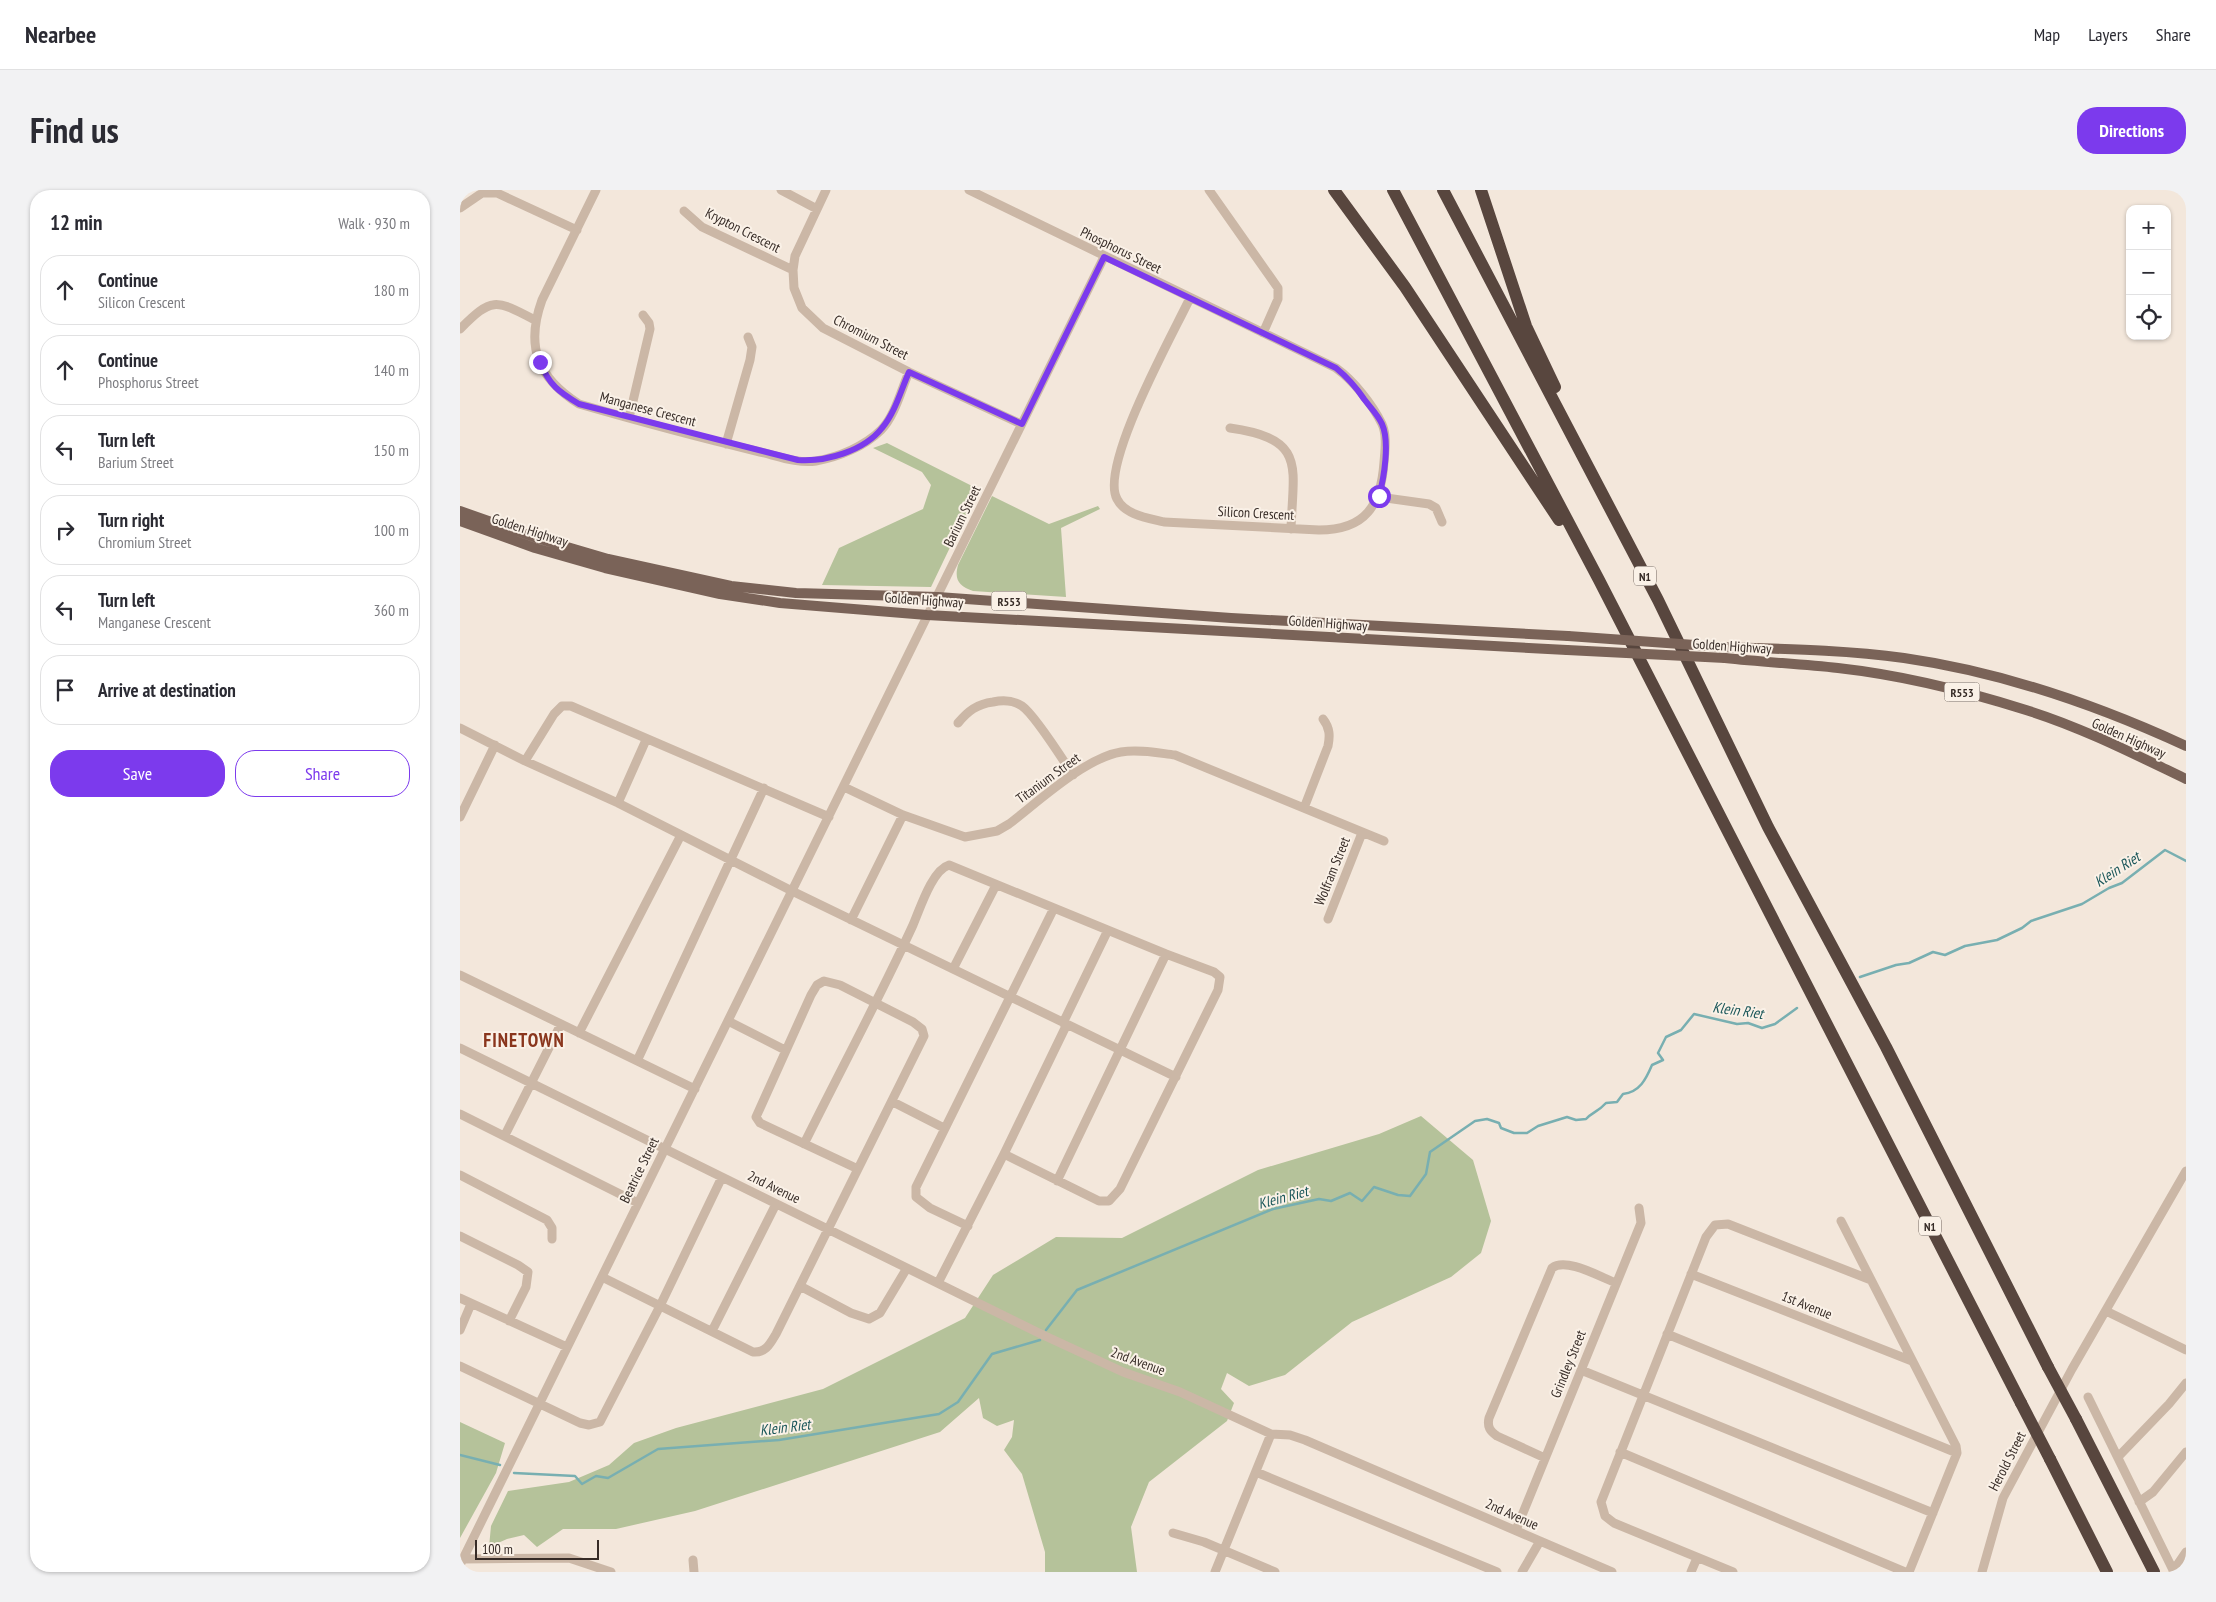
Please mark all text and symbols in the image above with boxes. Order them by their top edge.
text: Nearbee [25,19,96,50]
text: Map [2034,23,2060,46]
text: Layers [2088,23,2128,46]
text: Share [2156,23,2191,46]
text: Find us [30,107,119,153]
button: Directions [2077,107,2186,154]
street label: Krypton Crescent [702,203,784,257]
map controls [2126,205,2171,340]
button: + [2126,205,2171,250]
text: 12 min [50,209,102,236]
text: Walk · 930 m [338,213,410,233]
street label: Phosphorus Street [1077,223,1165,277]
button: − [2126,250,2171,295]
text: Continue [98,268,158,292]
icon: ahead [51,276,79,304]
text: 180 m [374,280,409,300]
text: Silicon Crescent [98,292,185,312]
button: locate [2126,295,2171,340]
street label: Chromium Street [830,310,912,364]
text: Continue [98,348,158,372]
route end [529,351,552,374]
icon: ahead [51,356,79,384]
text: 140 m [374,360,409,380]
text: Phosphorus Street [98,372,199,392]
street label: Manganese Crescent [598,388,698,431]
text: Turn left [98,428,155,452]
icon: left [51,436,79,464]
text: 150 m [374,440,409,460]
text: Barium Street [98,452,174,472]
street label: Barium Street [939,482,985,550]
route start [1368,485,1391,508]
street label: Silicon Crescent [1217,502,1295,524]
text: Turn right [98,508,164,532]
street label: Golden Highway [490,509,571,551]
icon: right [51,516,79,544]
text: 100 m [374,520,409,540]
text: Chromium Street [98,532,191,552]
road number: N1 [1634,566,1656,586]
text: Turn left [98,588,155,612]
street label: Golden Highway [884,588,965,612]
road number: R553 [992,592,1026,611]
icon: left [51,596,79,624]
text: 360 m [374,600,409,620]
street label: Golden Highway [1288,611,1369,635]
text: Manganese Crescent [98,612,211,632]
street label: Golden Highway [1692,634,1773,658]
icon: arrive [51,676,79,704]
text: Arrive at destination [98,678,236,702]
road number: R553 [1944,682,1980,702]
street label: Golden Highway [2089,714,2169,763]
street label: Titanium Street [1012,749,1084,807]
button: Save [50,750,225,797]
button: Share [235,750,410,797]
street label: Wolfram Street [1310,834,1354,908]
water label: Klein Riet [2090,846,2145,891]
water label: Klein Riet [1711,997,1766,1023]
district label: FINETOWN [483,1028,565,1052]
street label: Beatrice Street [615,1134,663,1206]
street label: 2nd Avenue [745,1167,804,1208]
water label: Klein Riet [1256,1181,1312,1213]
road number: N1 [1919,1216,1941,1236]
street label: 1st Avenue [1779,1287,1835,1323]
street label: Grindley Street [1546,1327,1590,1401]
street label: 2nd Avenue [1108,1343,1168,1379]
water label: Klein Riet [759,1414,813,1440]
street label: Herold Street [1984,1428,2030,1494]
street label: 2nd Avenue [1483,1494,1542,1534]
scale bar [475,1537,599,1560]
text: 100 m [482,1540,513,1558]

